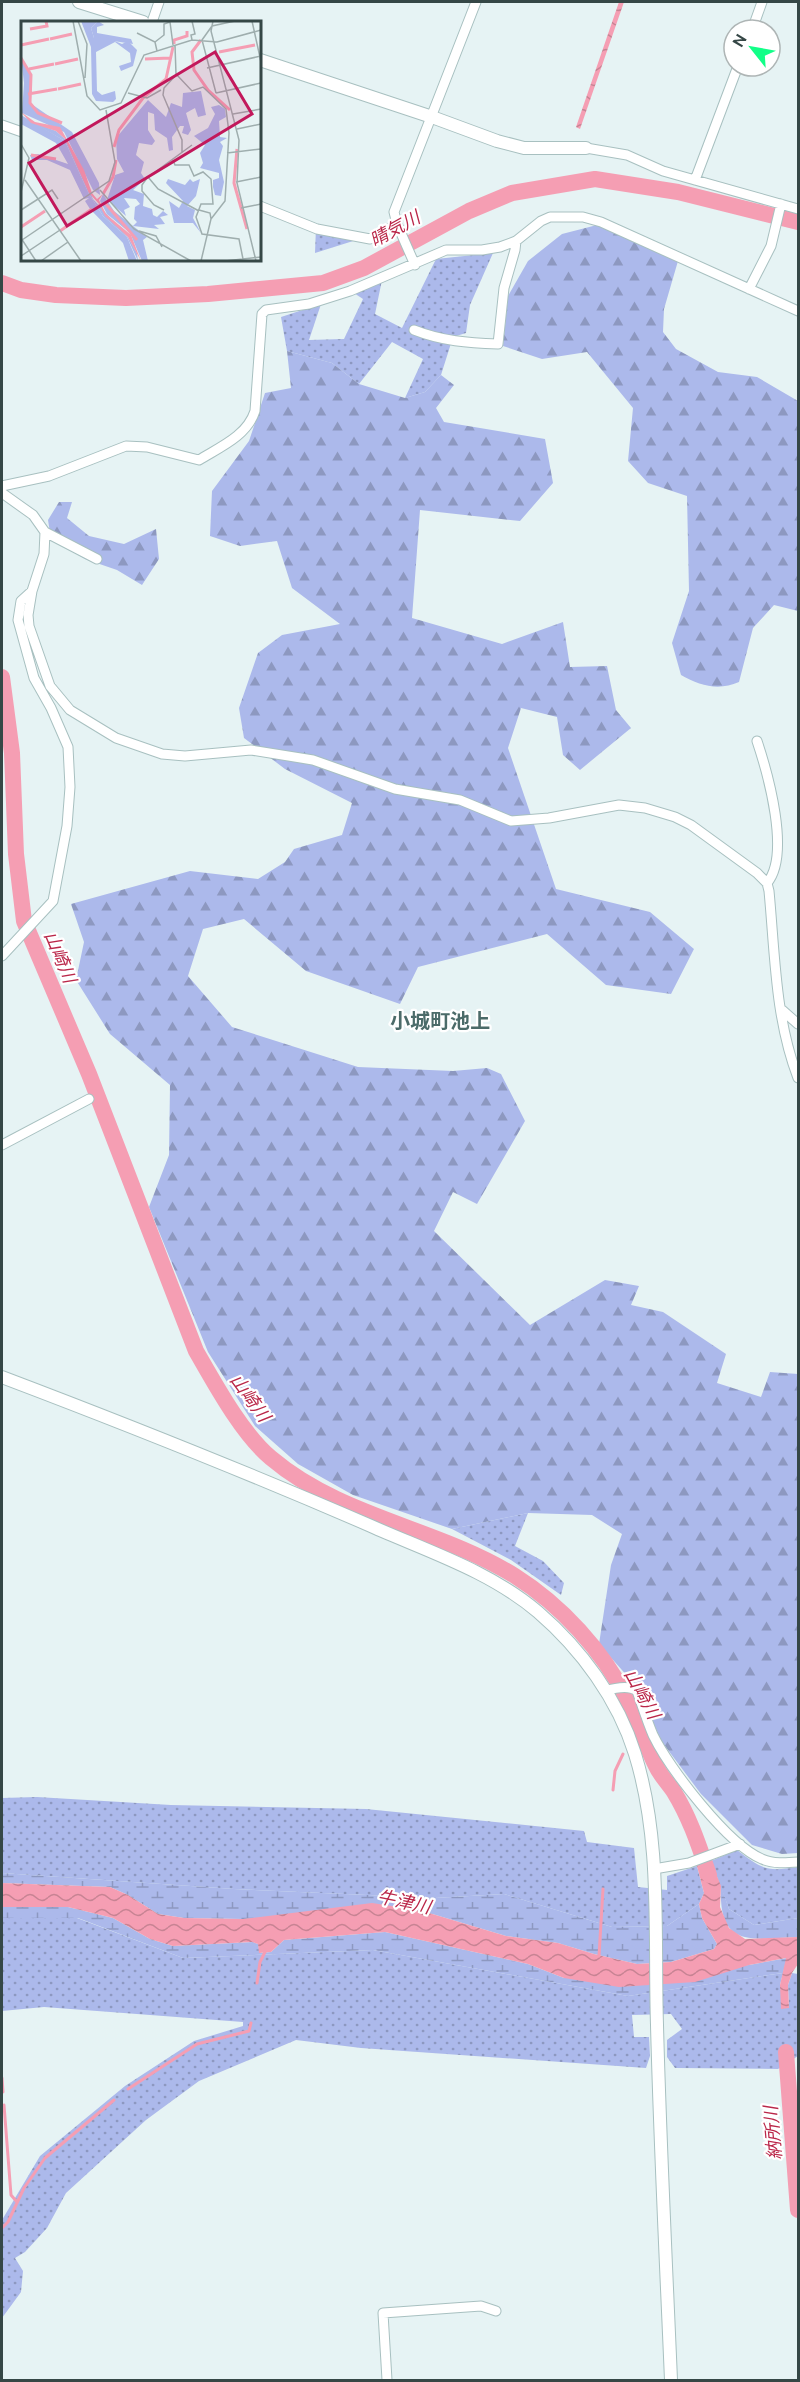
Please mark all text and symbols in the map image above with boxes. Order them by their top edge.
north arrow [722,18,782,78]
inset map [21,21,261,261]
text: N [728,31,750,50]
water label: 晴気川 [366,205,425,250]
water label: 山崎川 [41,928,81,987]
district label: 小城町池上 [390,1009,490,1032]
water label: 山崎川 [227,1370,276,1427]
water label: 山崎川 [621,1665,666,1724]
water label: 牛津川 [376,1886,435,1917]
water label: 納所川 [760,2103,784,2161]

